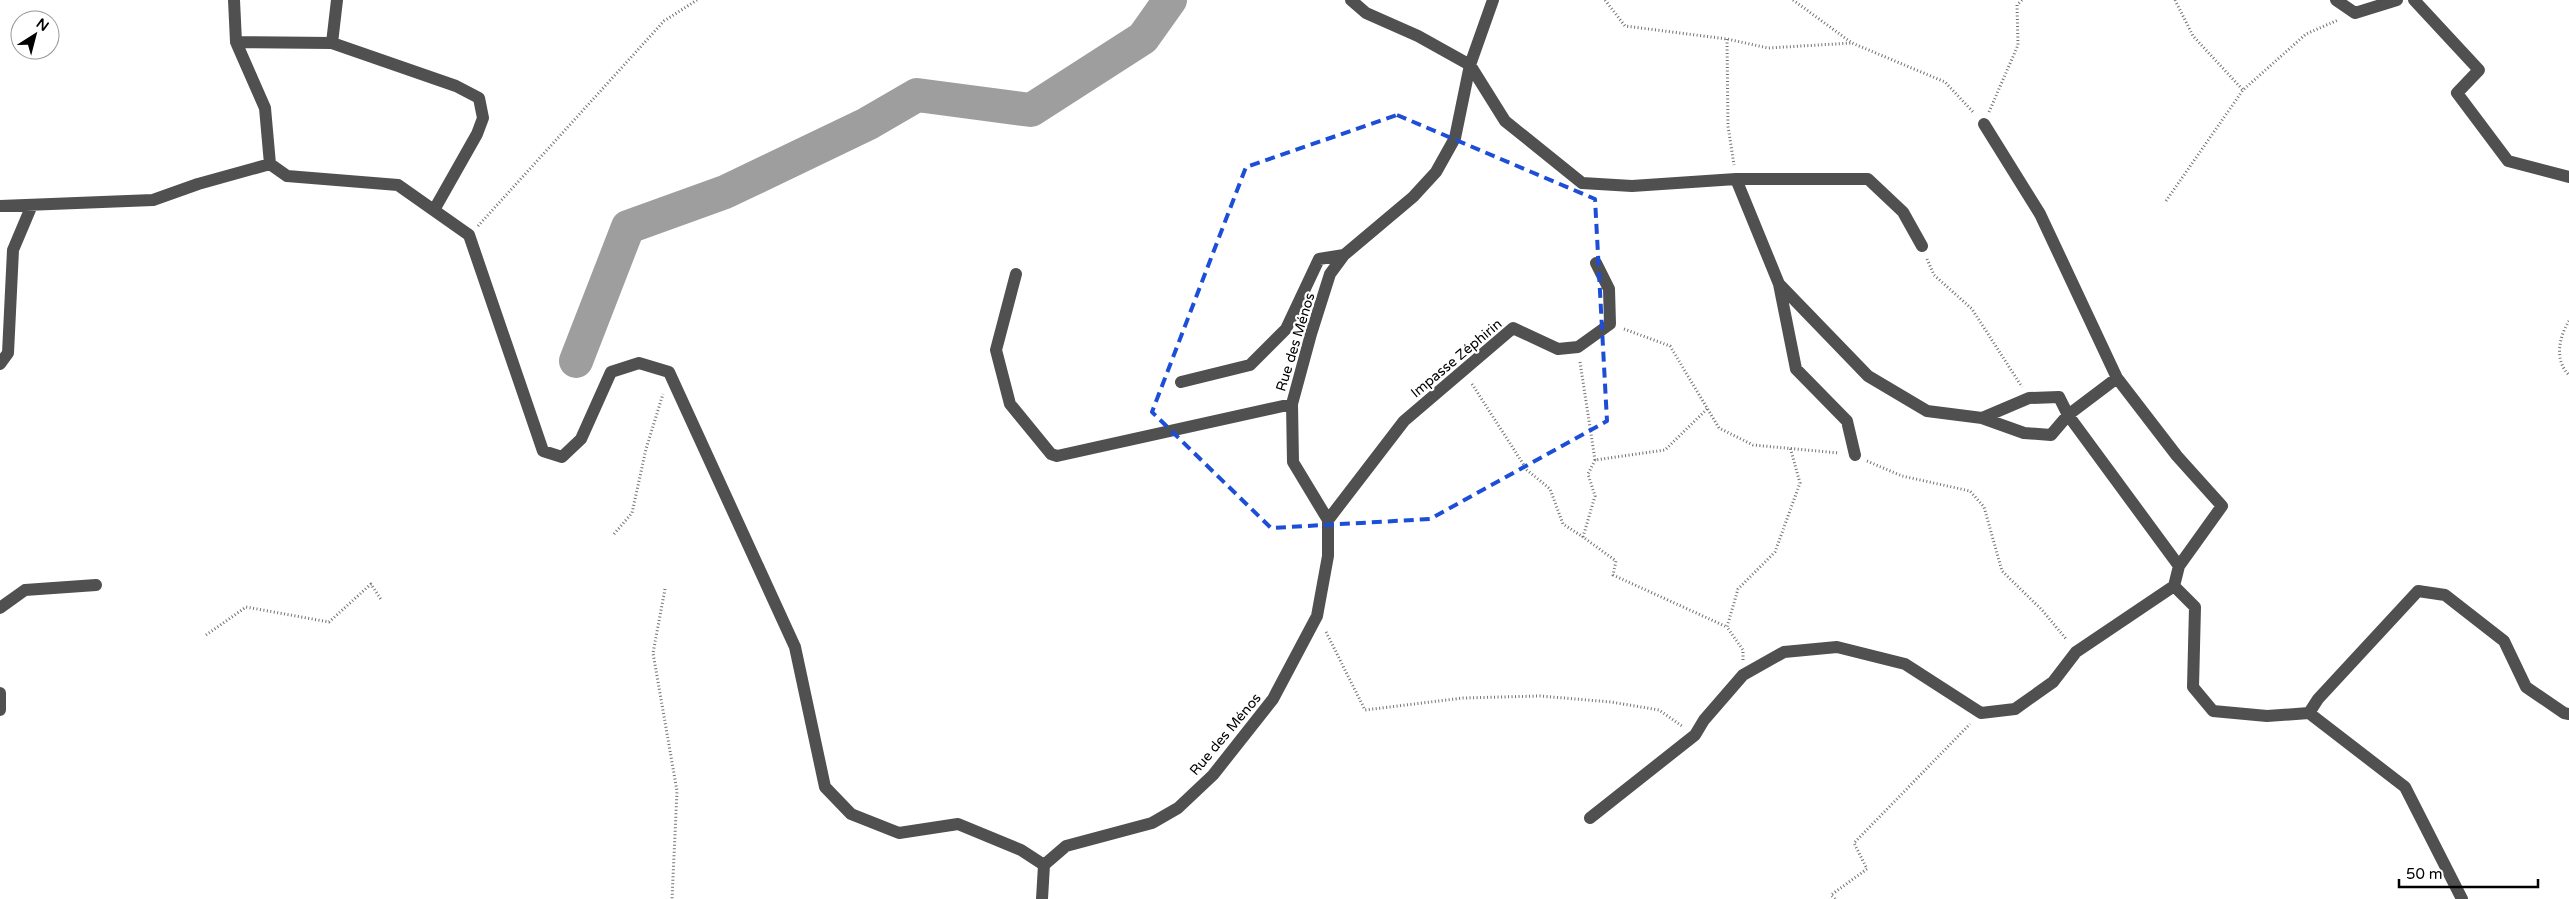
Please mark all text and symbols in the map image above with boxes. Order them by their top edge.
north arrow [10,10,60,60]
text: N [33,15,52,35]
street label: Rue des Ménos [1272,291,1319,393]
street label: Impasse Zéphirin [1407,315,1505,401]
street label: Rue des Ménos [1186,690,1265,779]
scale bar [2399,856,2538,888]
text: 50 m [2406,865,2443,883]

